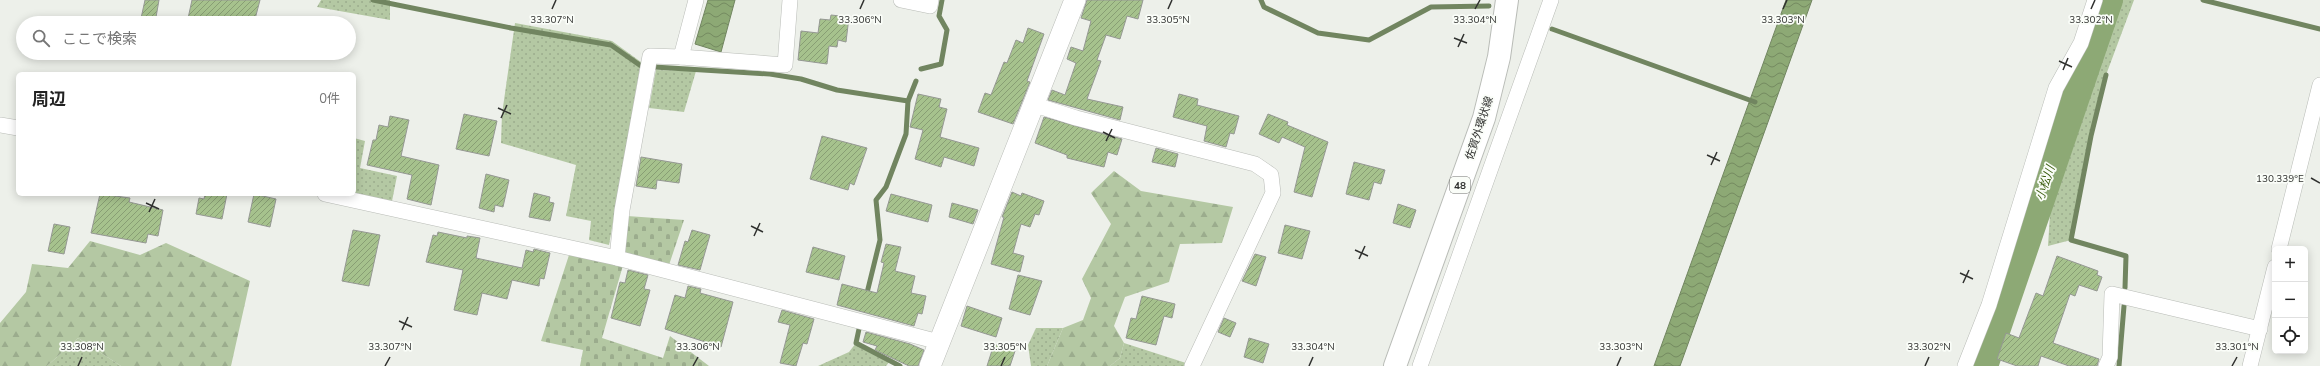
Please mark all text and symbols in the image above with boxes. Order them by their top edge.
text: 33.307°N [530,13,574,27]
text: 33.306°N [838,13,882,27]
text: 33.305°N [1146,13,1190,27]
text: 33.304°N [1453,13,1497,27]
text: 33.303°N [1761,13,1805,27]
text: 33.302°N [2069,13,2113,27]
search box [16,16,356,60]
icon: search [30,27,52,49]
text: ここで検索 [62,29,137,49]
text: 周辺 [32,88,66,111]
text: 0件 [319,90,340,108]
street label: 佐賀外環状線 [1462,94,1497,162]
water label: 小松川 [2032,161,2059,203]
text: 130.339°E [2256,172,2304,186]
road number: 48 [1450,177,1470,193]
map controls [2272,246,2308,354]
button: + [2272,246,2308,282]
button: − [2272,282,2308,318]
button: locate [2272,318,2308,354]
text: 33.308°N [60,340,104,354]
text: 33.307°N [368,340,412,354]
text: 33.306°N [676,340,720,354]
text: 33.305°N [983,340,1027,354]
text: 33.304°N [1291,340,1335,354]
text: 33.303°N [1599,340,1643,354]
text: 33.302°N [1907,340,1951,354]
text: 33.301°N [2215,340,2259,354]

